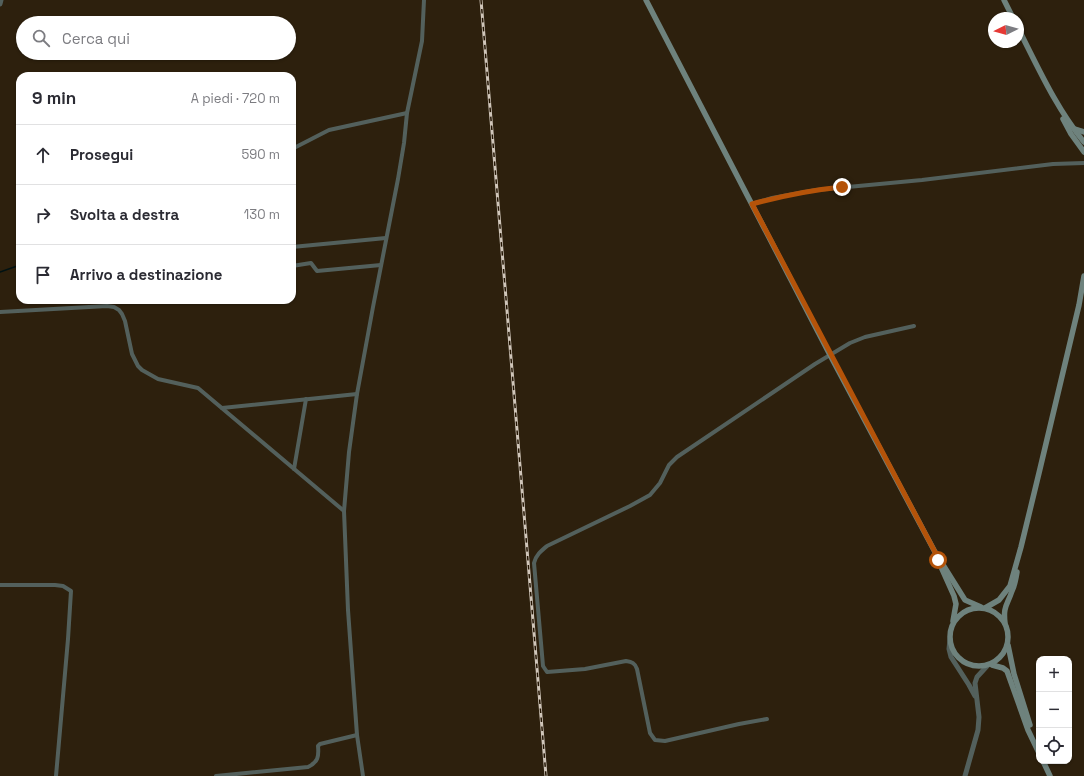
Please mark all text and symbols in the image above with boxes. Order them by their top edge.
north arrow [988,12,1024,48]
search box [16,16,296,60]
icon: search [30,27,52,49]
text: Cerca qui [62,29,130,48]
text: 9 min [32,87,76,109]
text: A piedi · 720 m [191,90,280,107]
icon: ahead [32,144,54,166]
text: Prosegui [70,145,133,164]
text: 590 m [241,146,280,163]
route end [833,178,851,196]
icon: right [32,204,54,226]
text: Svolta a destra [70,205,179,224]
text: 130 m [244,206,280,223]
icon: arrive [32,264,54,286]
text: Arrivo a destinazione [70,265,222,284]
route start [929,551,947,569]
map controls [1036,656,1072,764]
button: + [1036,656,1072,692]
button: − [1036,692,1072,728]
button: locate [1036,728,1072,764]

